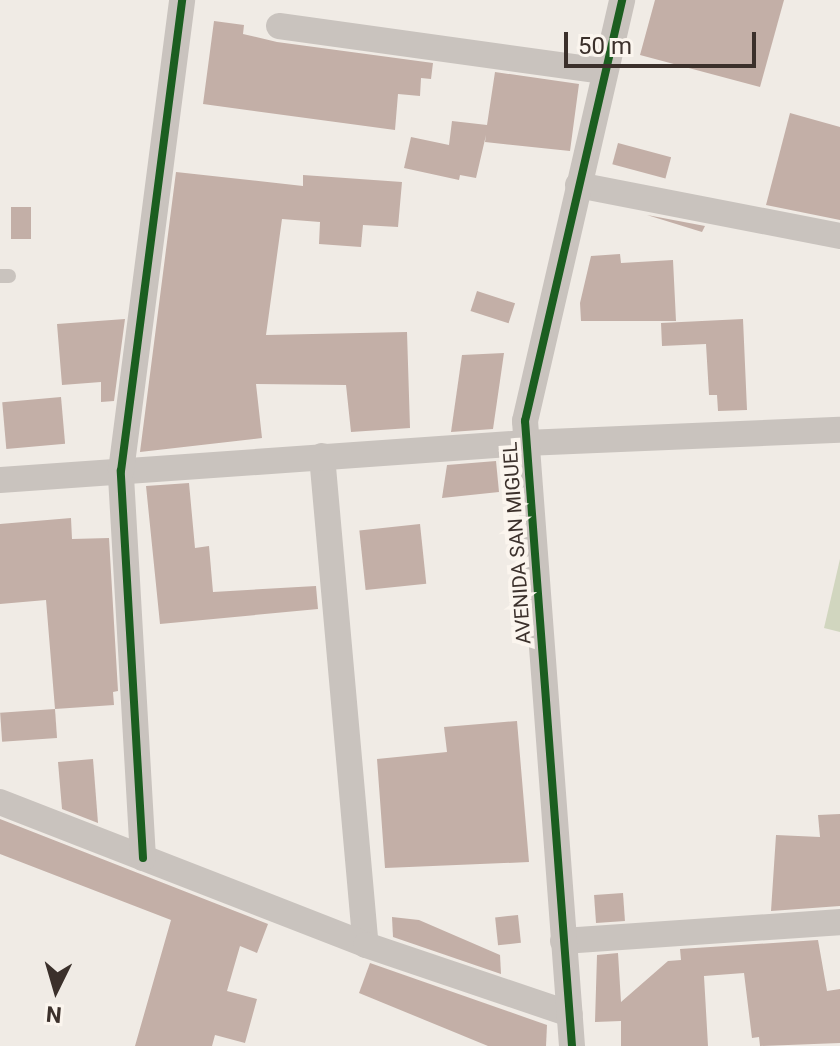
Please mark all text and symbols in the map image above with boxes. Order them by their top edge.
scale bar [568,16,760,66]
text: 50 m [578,32,632,60]
street label: AVENIDA SAN MIGUEL [498,441,536,645]
north arrow [16,950,96,1030]
text: N [45,1001,63,1028]

